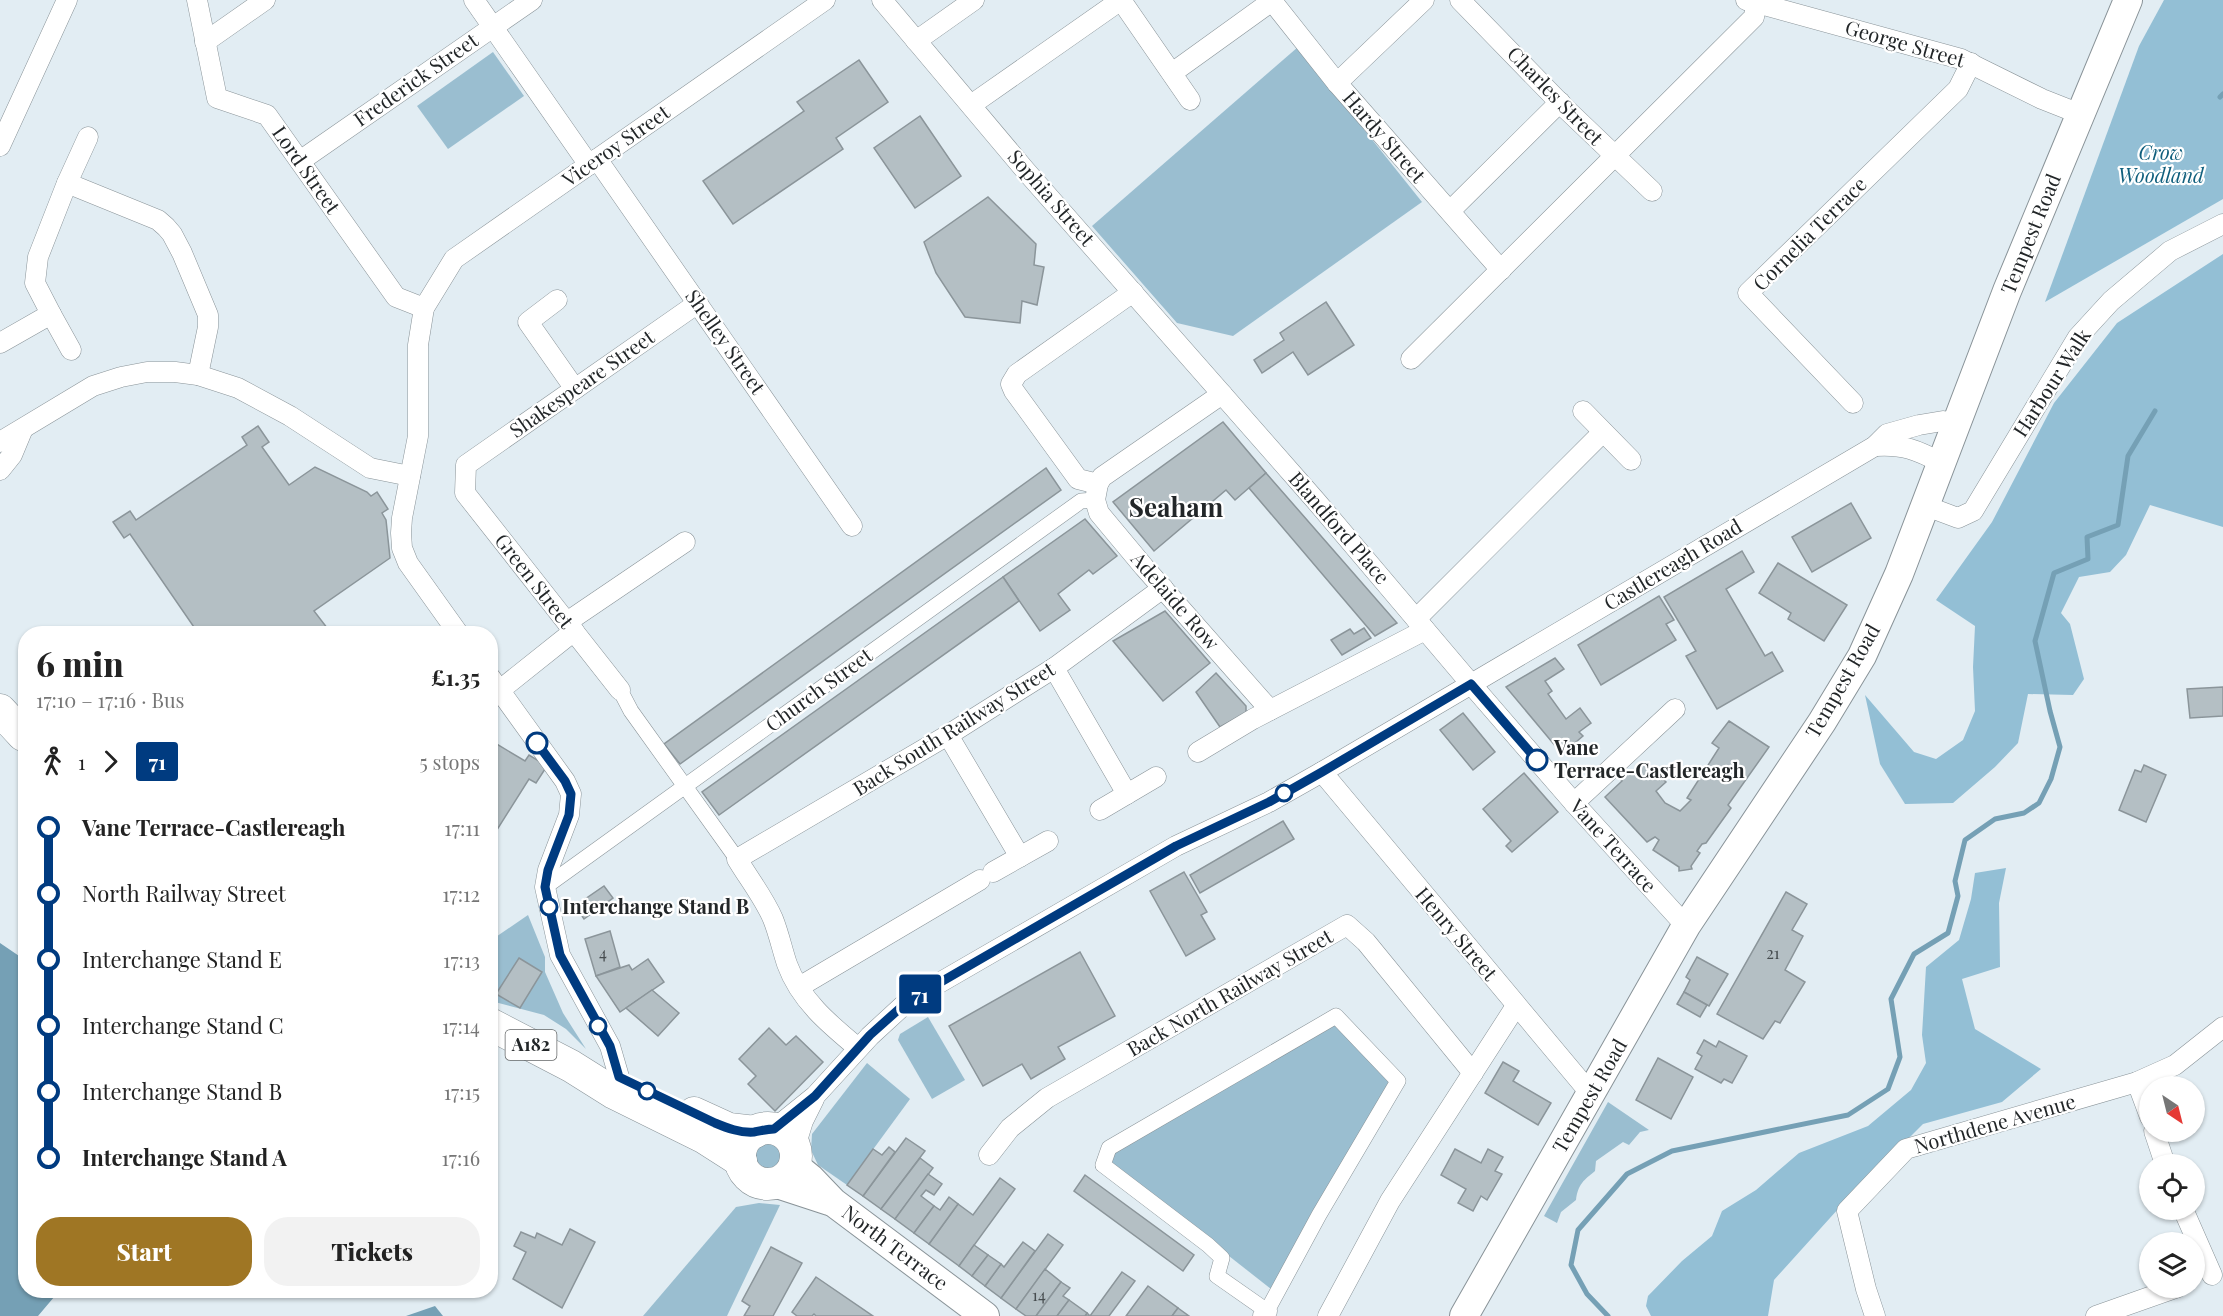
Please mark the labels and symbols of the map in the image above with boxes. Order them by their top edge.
street label: George Street [1842,13,1969,73]
street label: Frederick Street [348,25,483,132]
street label: Charles Street [1502,40,1611,151]
street label: Hardy Street [1338,84,1433,188]
street label: Viceroy Street [555,97,675,192]
street label: Lord Street [267,120,348,219]
park label: Crow Woodland [2118,138,2205,188]
street label: Sophia Street [1003,143,1102,252]
street label: Tempest Road [1993,169,2066,298]
street label: Cornelia Terrace [1746,170,1872,296]
street label: Shelley Street [680,283,773,400]
street label: Shakespeare Street [503,322,660,443]
street label: Harbour Walk [2006,323,2096,442]
street label: Blandford Place [1284,465,1397,589]
district label: Seaham [1129,489,1224,524]
street label: Castlereagh Road [1598,512,1747,616]
street label: Green Street [490,527,581,634]
street label: Adelaide Row [1125,544,1227,655]
street label: Tempest Road [1798,618,1885,742]
street label: Church Street [759,640,878,737]
street label: Back South Railway Street [847,654,1060,801]
unlabelled marker [526,732,548,754]
place label: Vane Terrace-Castlereagh [1553,733,1745,783]
marker: Vane Terrace-Castlereagh [1526,749,1548,771]
unlabelled marker [1275,784,1293,802]
street label: Vane Terrace [1564,792,1663,898]
street label: Henry Street [1410,881,1505,986]
place label: Interchange Stand B [562,892,749,919]
marker: Interchange Stand B [540,898,558,916]
street label: Back North Railway Street [1122,921,1338,1062]
house number: 4 [599,942,607,963]
house number: 21 [1766,942,1780,963]
line badge: 71 [893,974,947,1014]
unlabelled marker [589,1017,607,1035]
road number: A182 [506,1030,556,1060]
street label: Tempest Road [1545,1033,1632,1157]
north arrow [2139,1076,2205,1142]
unlabelled marker [638,1082,656,1100]
street label: Northdene Avenue [1911,1087,2078,1158]
street label: North Terrace [837,1198,954,1296]
house number: 14 [1032,1284,1046,1305]

